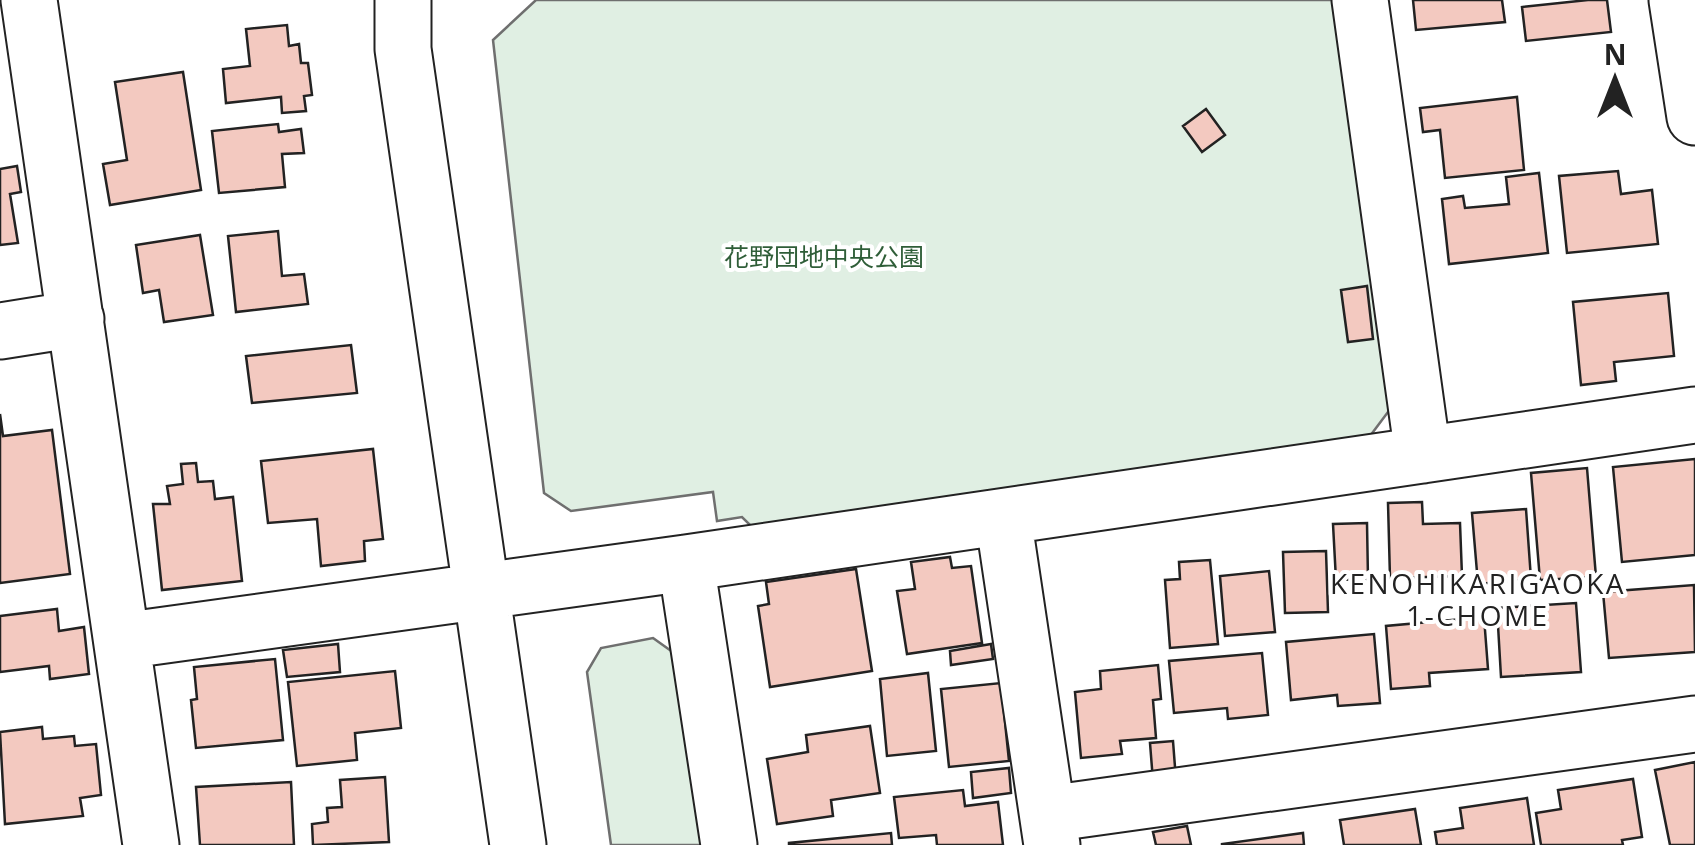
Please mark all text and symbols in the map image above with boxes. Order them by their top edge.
north arrow [1565,30,1665,130]
text: N [1604,35,1626,73]
park label: 花野団地中央公園 [724,239,924,273]
district label: KENOHIKARIGAOKA 1-CHOME [1330,564,1626,634]

